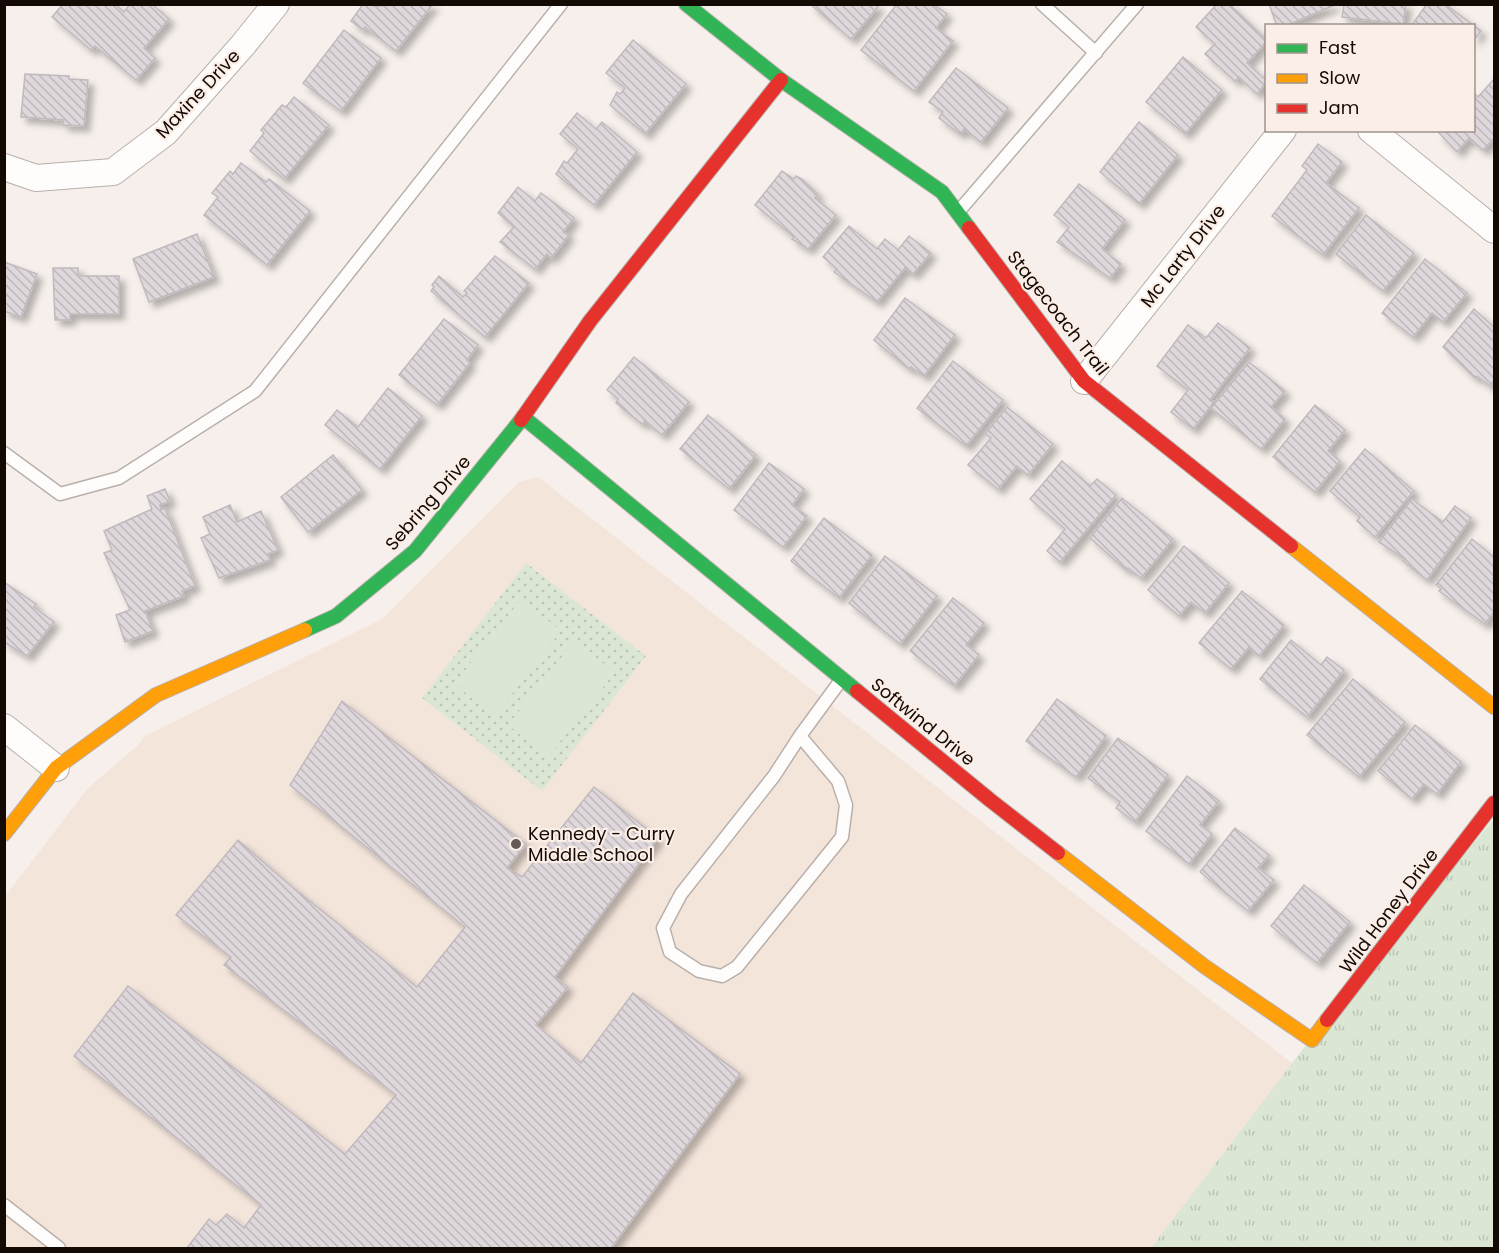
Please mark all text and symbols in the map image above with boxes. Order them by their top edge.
legend [1265,24,1475,132]
text: Fast [1319,35,1356,60]
street label: Maxine Drive [150,44,245,144]
text: Slow [1319,65,1361,90]
text: Jam [1319,95,1359,120]
street label: Mc Larty Drive [1134,199,1231,312]
street label: Stagecoach Trail [1002,245,1115,380]
street label: Sebring Drive [379,450,476,556]
street label: Softwind Drive [866,672,981,771]
place label: Kennedy - Curry Middle School [528,821,675,867]
marker: Kennedy - Curry Middle School [509,837,523,851]
street label: Wild Honey Drive [1333,843,1444,978]

